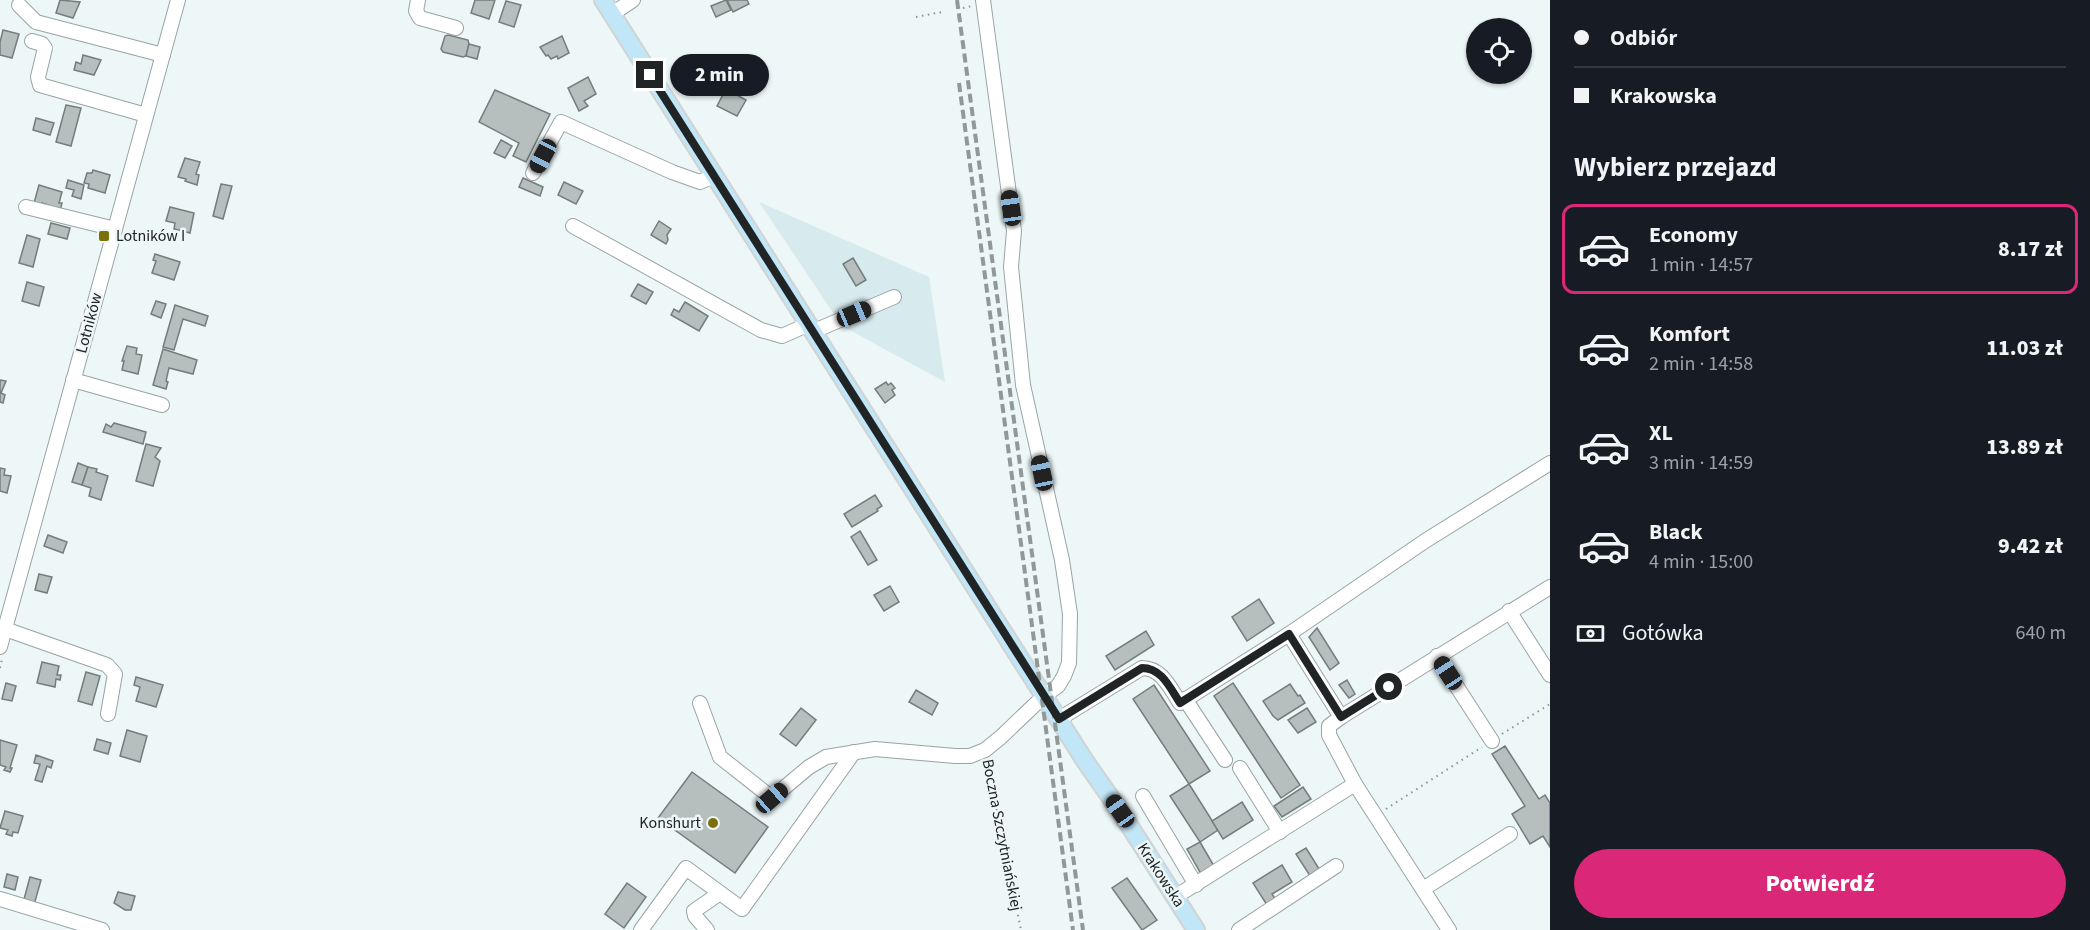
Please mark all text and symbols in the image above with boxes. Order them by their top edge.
map controls [1466,18,1532,84]
button: locate [1466,18,1532,84]
text: Odbiór [1610,22,1677,54]
callout: 2 min [671,54,770,96]
route end [636,61,663,88]
text: 2 min [695,61,744,89]
text: Krakowska [1610,80,1717,112]
car [527,136,559,176]
text: Wybierz przejazd [1574,148,1777,187]
car [1000,189,1022,227]
text: Economy [1649,219,1738,251]
icon: car [1577,222,1631,276]
place label: Lotników I [116,225,185,247]
marker: Lotników I [97,229,111,243]
text: 8.17 zł [1998,233,2063,265]
text: 1 min · 14:57 [1649,251,1753,279]
street label: Lotników [70,290,108,356]
car [834,299,874,329]
text: Komfort [1649,318,1730,350]
icon: car [1577,321,1631,375]
text: 11.03 zł [1986,332,2063,364]
text: 2 min · 14:58 [1649,350,1753,378]
text: XL [1649,417,1673,449]
icon: car [1577,420,1631,474]
text: 13.89 zł [1986,431,2063,463]
text: 3 min · 14:59 [1649,449,1753,477]
car [1029,454,1055,492]
text: Black [1649,516,1703,548]
icon: car [1577,519,1631,573]
text: 9.42 zł [1998,530,2063,562]
text: 4 min · 15:00 [1649,548,1753,576]
icon: cash [1574,617,1607,650]
text: Gotówka [1622,617,1704,649]
text: 640 m [2016,619,2066,647]
car [1431,653,1465,693]
route start [1375,673,1402,700]
street label: Boczna Szczytniańskiej [976,757,1028,913]
car [753,779,791,817]
car [1102,791,1138,831]
place label: Konshurt [639,812,702,834]
marker: Konshurt [706,816,720,830]
street label: Krakowska [1132,838,1190,912]
button: Potwierdź [1574,849,2066,918]

